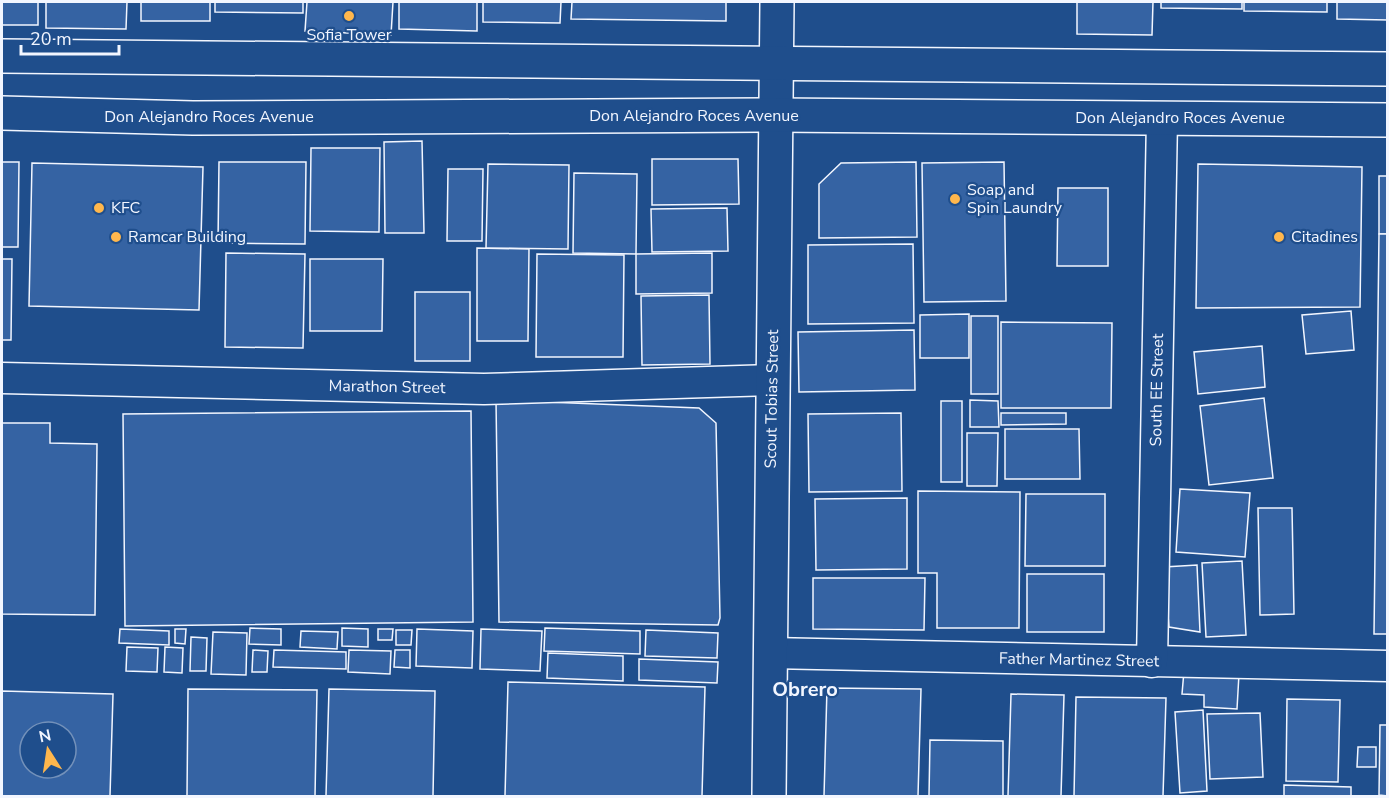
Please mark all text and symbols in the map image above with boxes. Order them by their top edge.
marker: Sofia Tower [342,9,356,23]
scale bar [21,18,118,56]
place label: Sofia Tower [307,24,392,46]
text: 20 m [30,27,72,51]
street label: Don Alejandro Roces Avenue [589,105,799,127]
street label: Don Alejandro Roces Avenue [104,106,314,128]
street label: Don Alejandro Roces Avenue [1075,107,1285,129]
place label: Soap and Spin Laundry [967,179,1063,219]
marker: Soap and Spin Laundry [948,192,962,206]
place label: KFC [111,197,141,219]
marker: KFC [92,201,106,215]
place label: Ramcar Building [128,226,246,248]
place label: Citadines [1291,226,1358,248]
marker: Ramcar Building [109,230,123,244]
marker: Citadines [1272,230,1286,244]
street label: Scout Tobias Street [760,329,784,469]
street label: South EE Street [1145,333,1169,447]
street label: Marathon Street [328,375,446,399]
street label: Father Martinez Street [999,648,1160,672]
district label: Obrero [772,676,838,703]
north arrow [18,720,78,780]
text: N [37,724,53,748]

